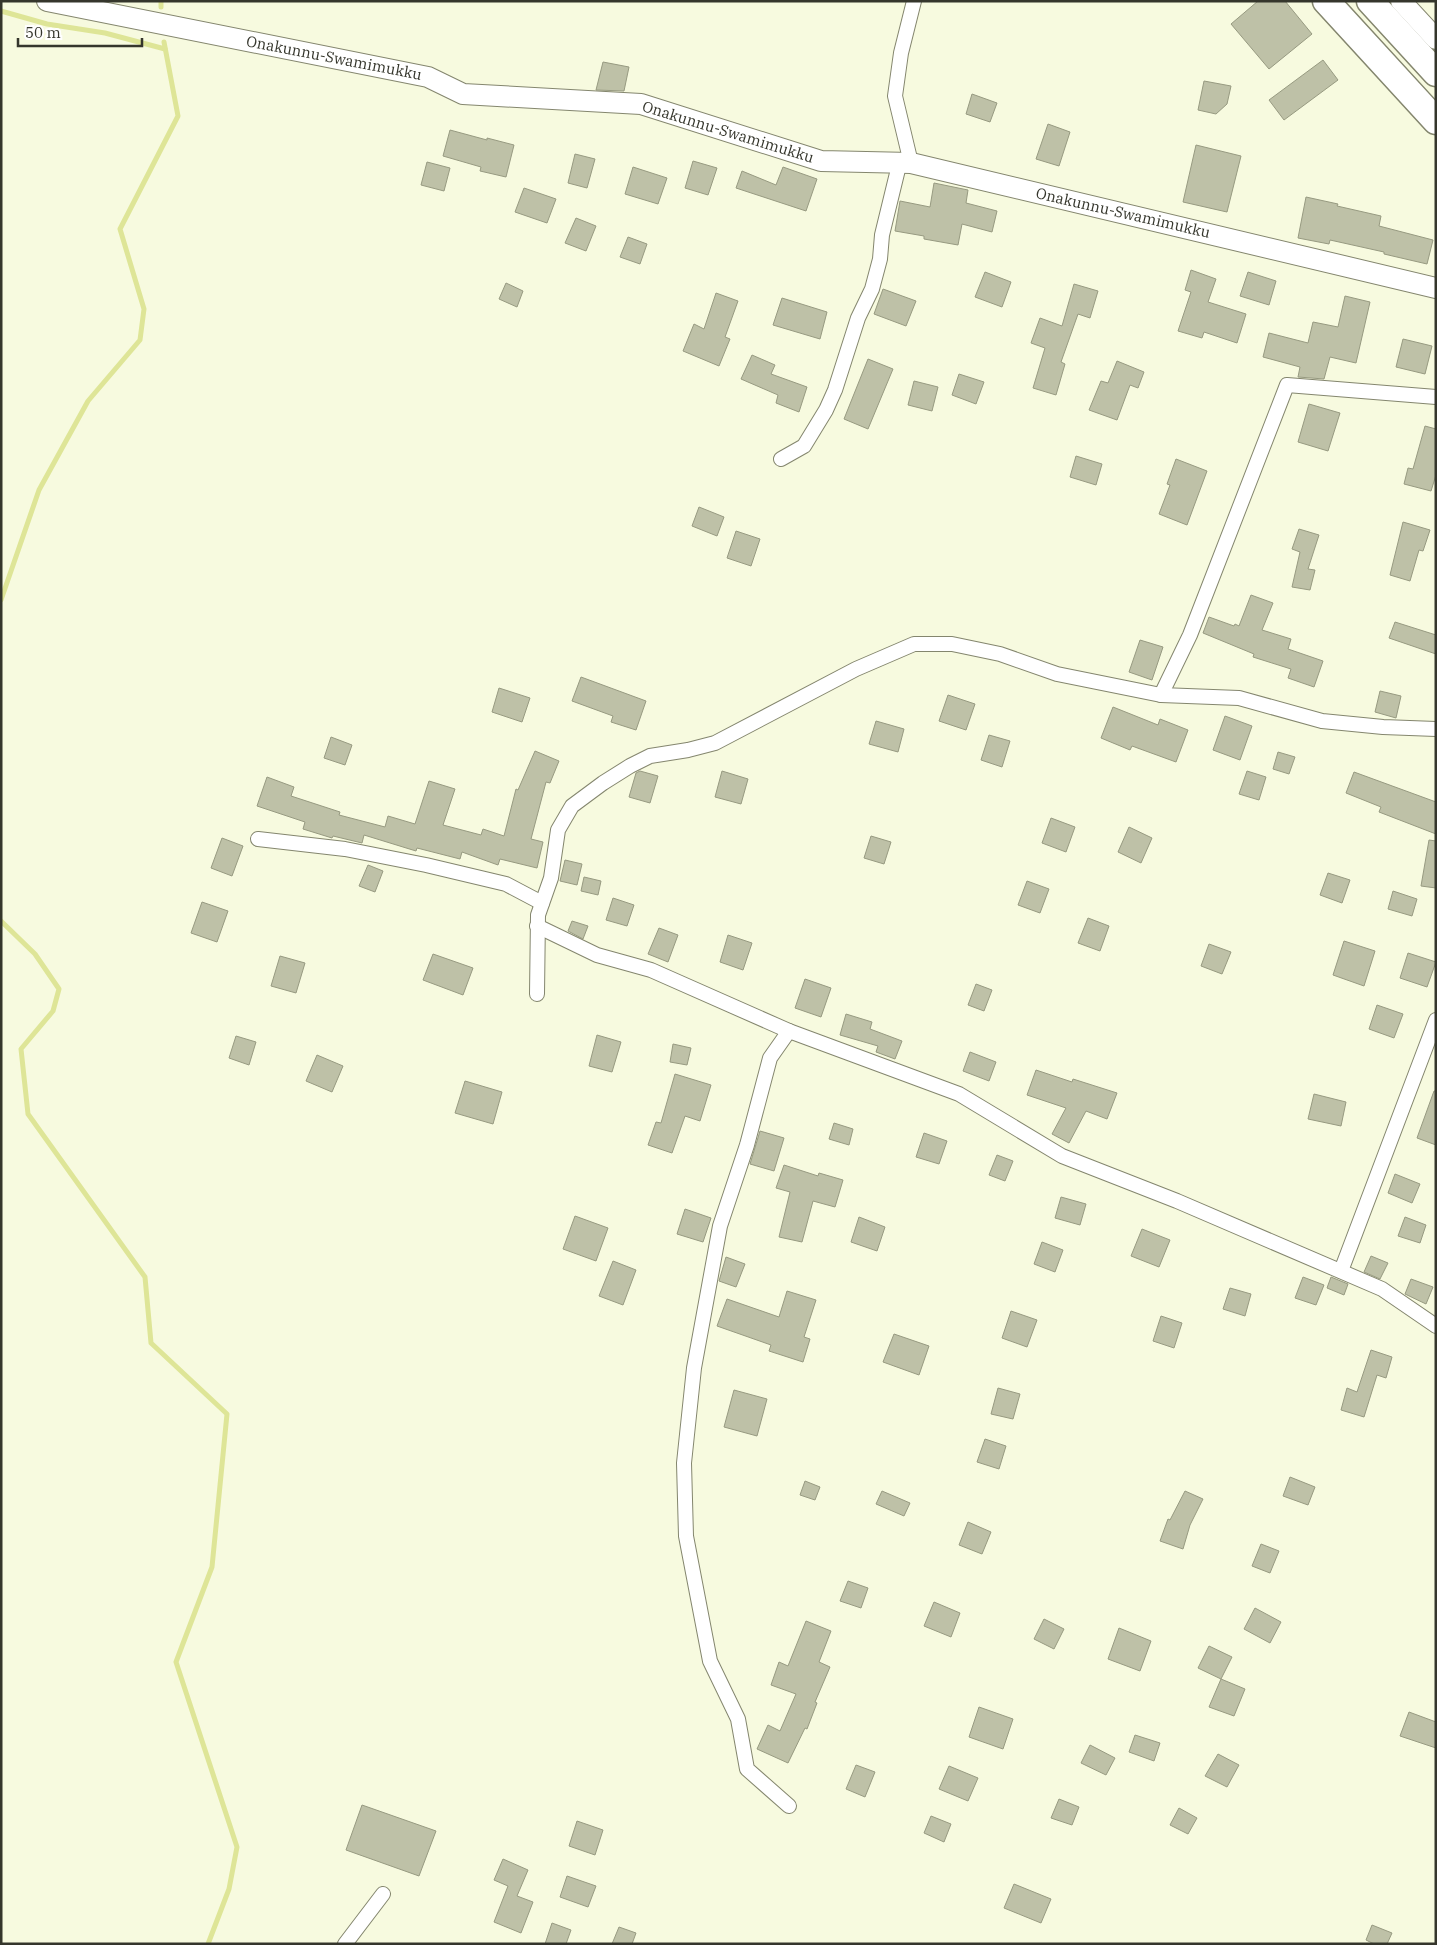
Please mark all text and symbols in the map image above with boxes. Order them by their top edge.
scale bar [18,15,141,47]
text: 50 m [25,23,61,42]
street label: Onakunnu-Swamimukku [245,31,423,84]
street label: Onakunnu-Swamimukku [640,96,816,167]
street label: Onakunnu-Swamimukku [1034,183,1212,242]

